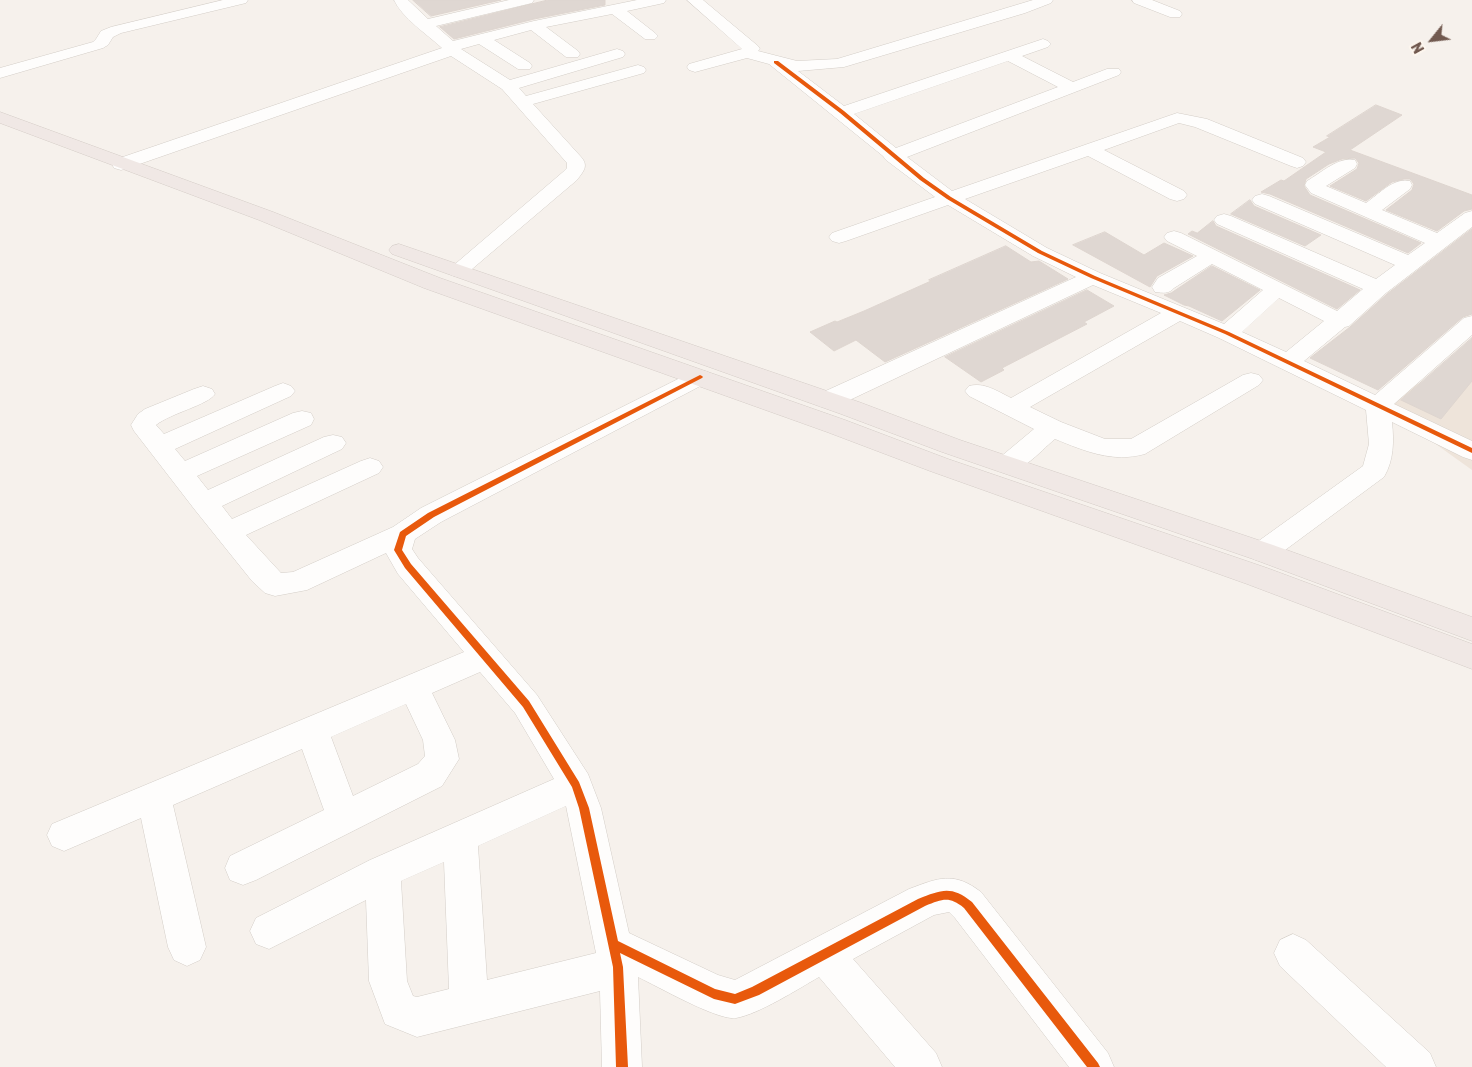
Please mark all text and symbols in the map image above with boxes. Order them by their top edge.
north arrow [1407,15,1457,65]
text: N [1409,39,1428,56]

